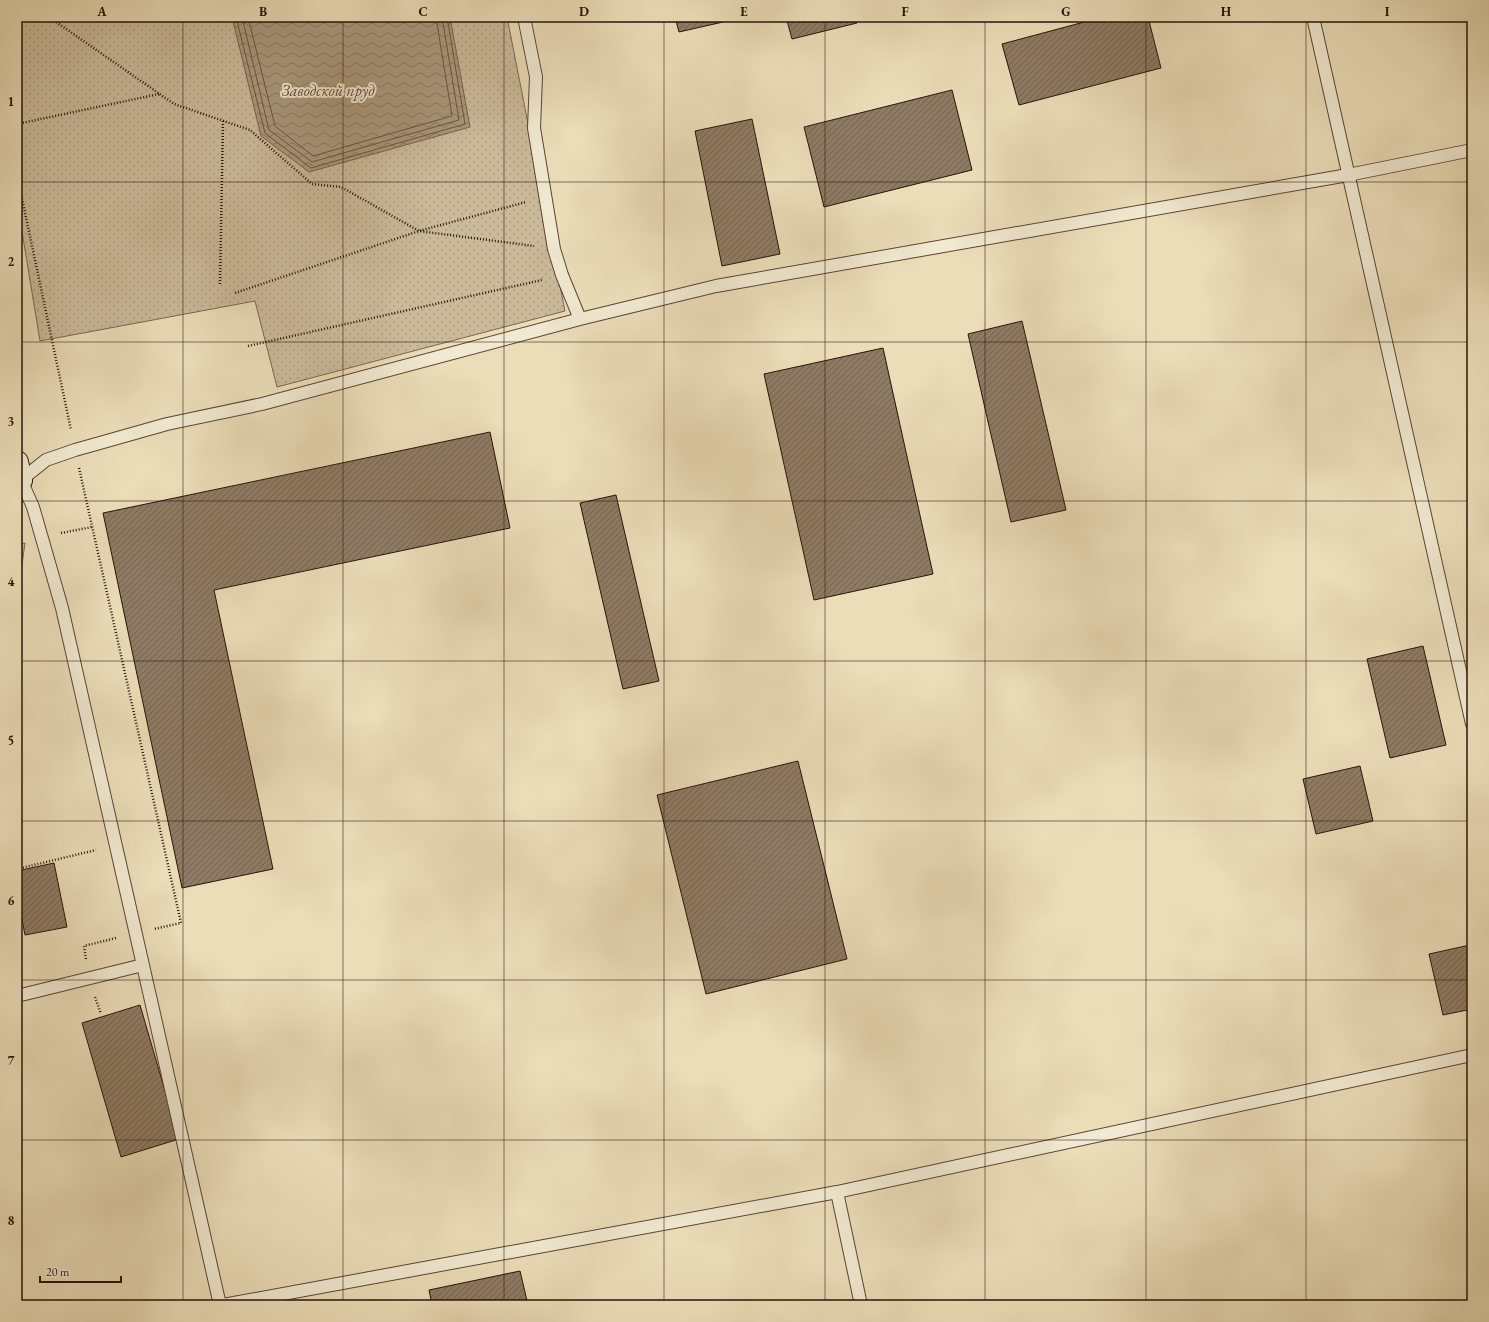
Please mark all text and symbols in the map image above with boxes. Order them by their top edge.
text: A [96,3,107,20]
text: B [259,3,267,20]
text: C [418,3,428,20]
text: D [579,3,589,20]
text: E [740,3,748,20]
text: F [901,3,909,20]
text: G [1061,3,1071,20]
text: H [1221,3,1232,20]
text: I [1385,3,1390,20]
water label: Заводской пруд [281,80,375,101]
text: 1 [8,93,15,110]
text: 2 [8,253,15,270]
text: 3 [8,413,15,430]
text: 4 [8,573,15,590]
text: 5 [8,732,14,749]
text: 6 [8,892,15,909]
text: 7 [8,1052,15,1069]
text: 8 [8,1212,15,1229]
scale bar [40,1258,121,1284]
text: 20 m [46,1264,70,1280]

